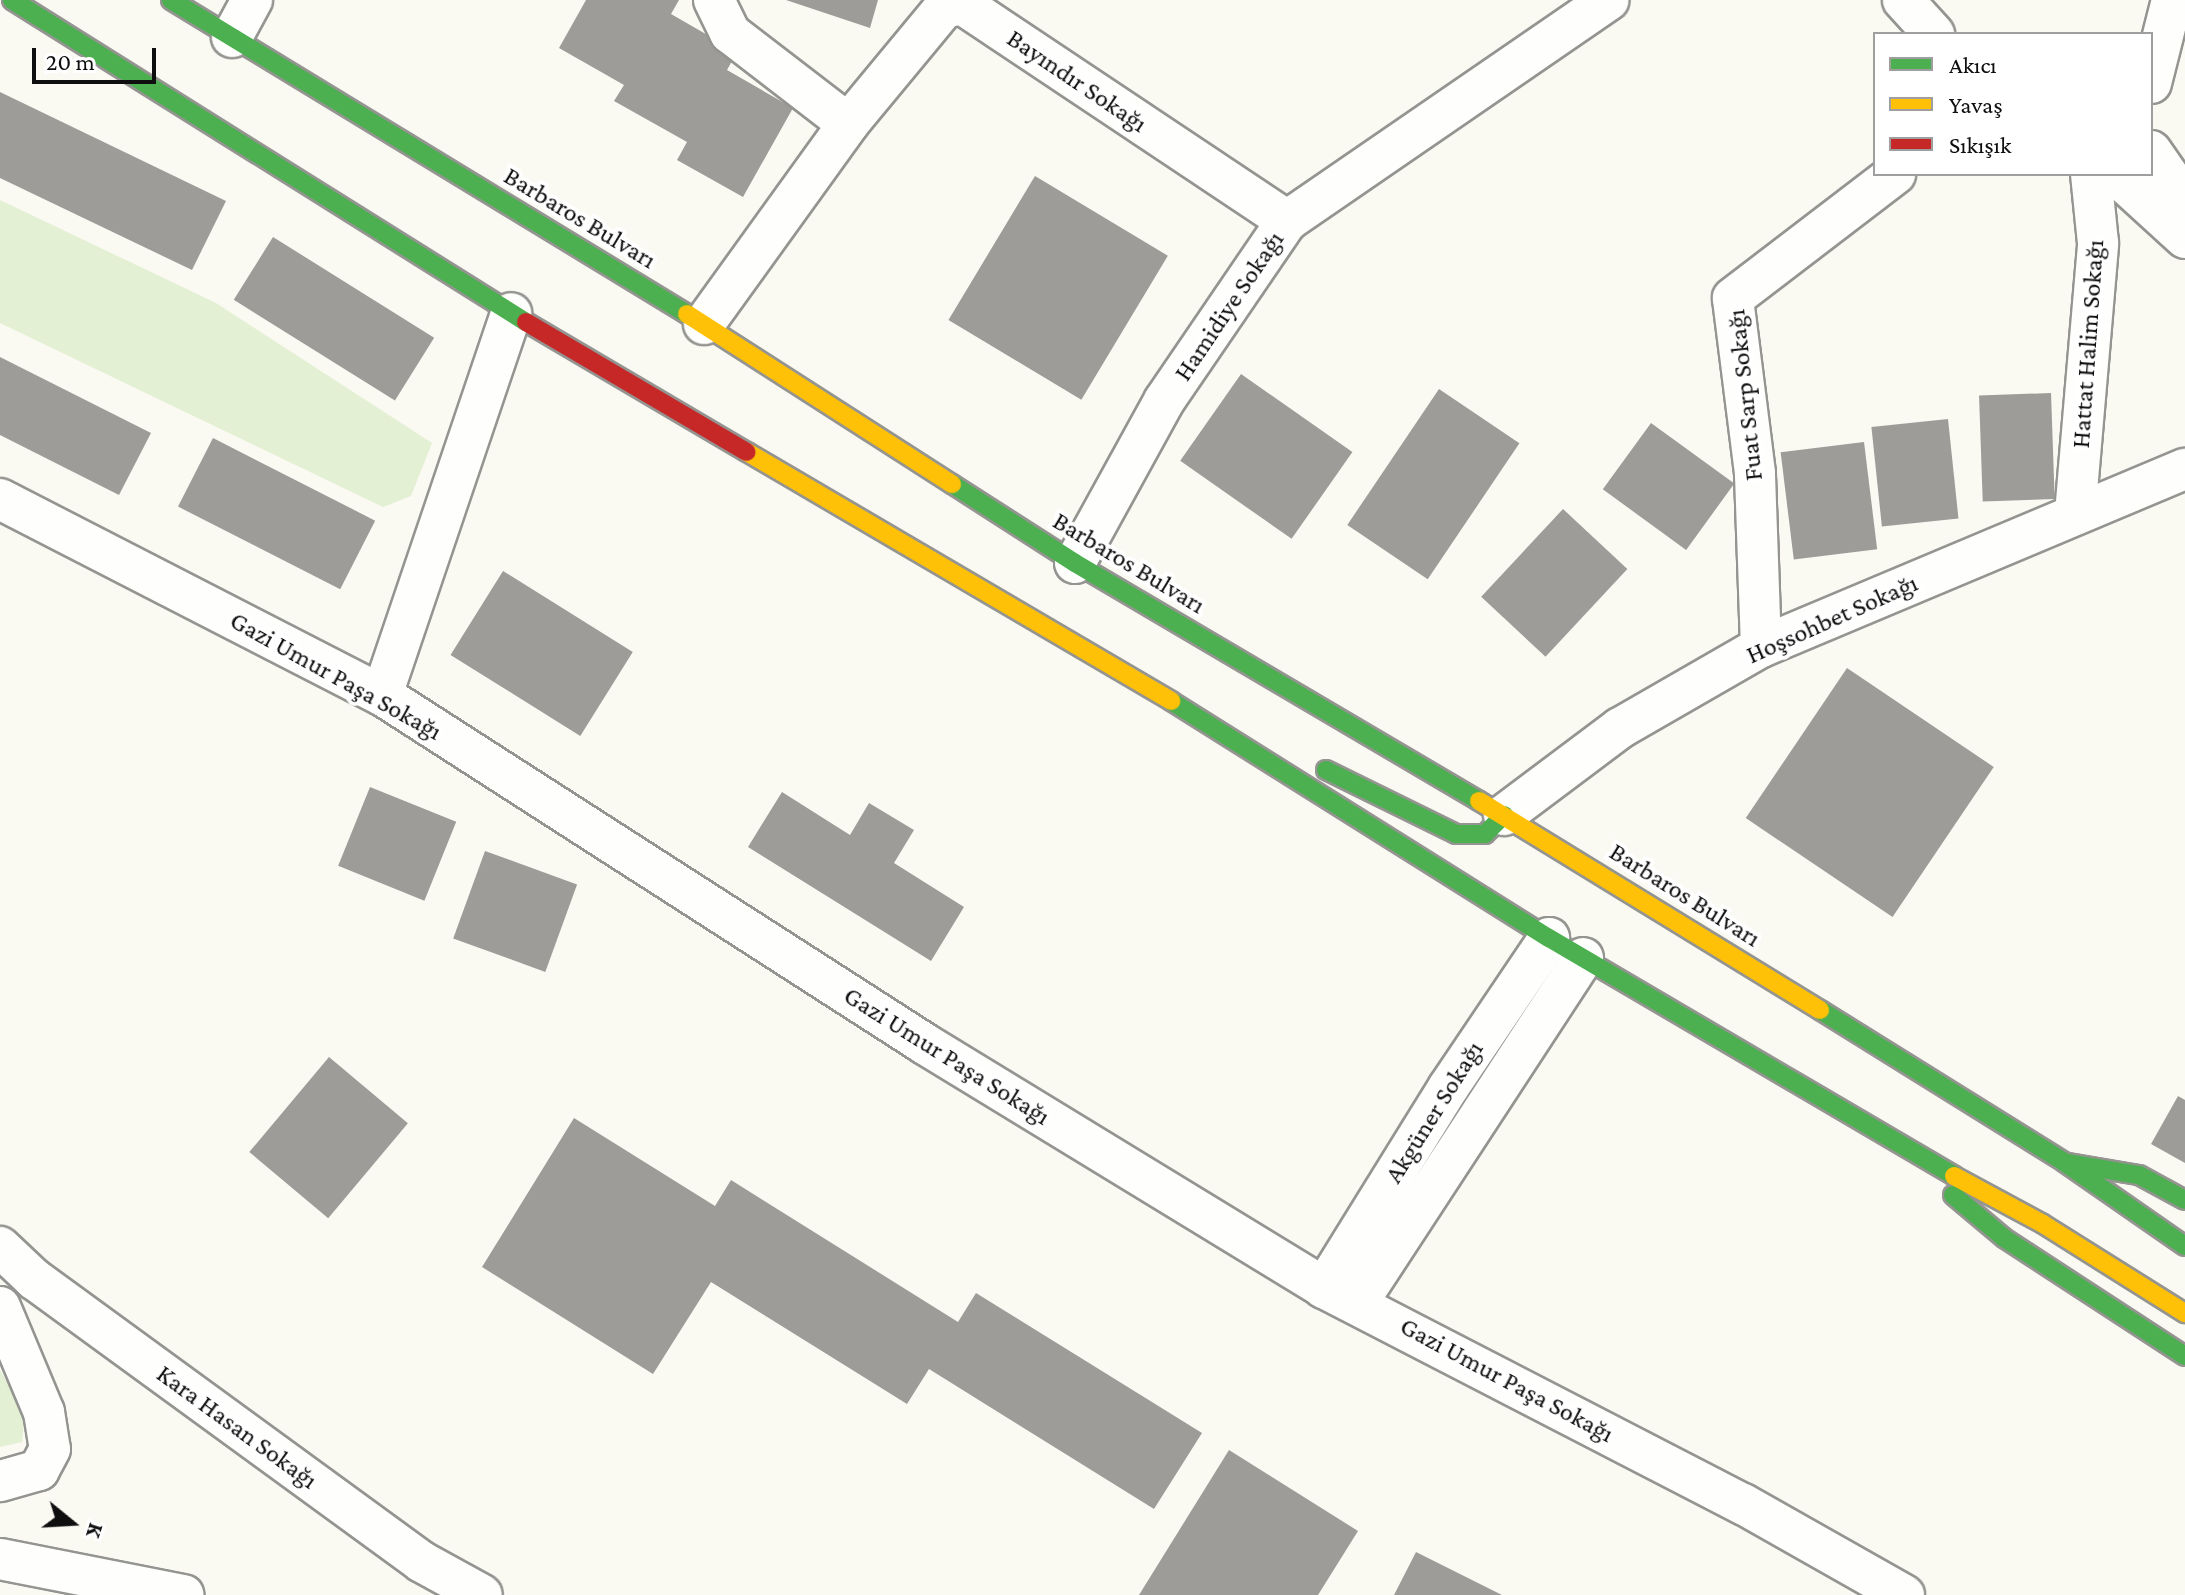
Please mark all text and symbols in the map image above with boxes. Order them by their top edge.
street label: Bayındır Sokağı [1001,23,1153,139]
scale bar [36,32,160,82]
legend [1873,32,2153,176]
text: 20 m [46,48,95,75]
text: Akıcı [1949,51,1997,78]
text: Yavaş [1949,91,2003,118]
text: Sıkışık [1949,131,2011,158]
street label: Barbaros Bulvarı [498,160,662,276]
street label: Hamidiye Sokağı [1167,225,1291,387]
street label: Hattat Halim Sokağı [2065,239,2111,449]
street label: Fuat Sarp Sokağı [1720,308,1770,482]
street label: Barbaros Bulvarı [1047,505,1211,621]
street label: Hoşsohbet Sokağı [1741,567,1923,671]
street label: Gazi Umur Paşa Sokağı [225,605,447,747]
street label: Barbaros Bulvarı [1604,836,1766,954]
street label: Gazi Umur Paşa Sokağı [838,980,1056,1132]
street label: Akgüner Sokağı [1378,1035,1490,1189]
street label: Gazi Umur Paşa Sokağı [1395,1310,1619,1450]
street label: Kara Hasan Sokağı [150,1358,324,1496]
north arrow [32,1483,112,1563]
text: K [81,1520,109,1541]

